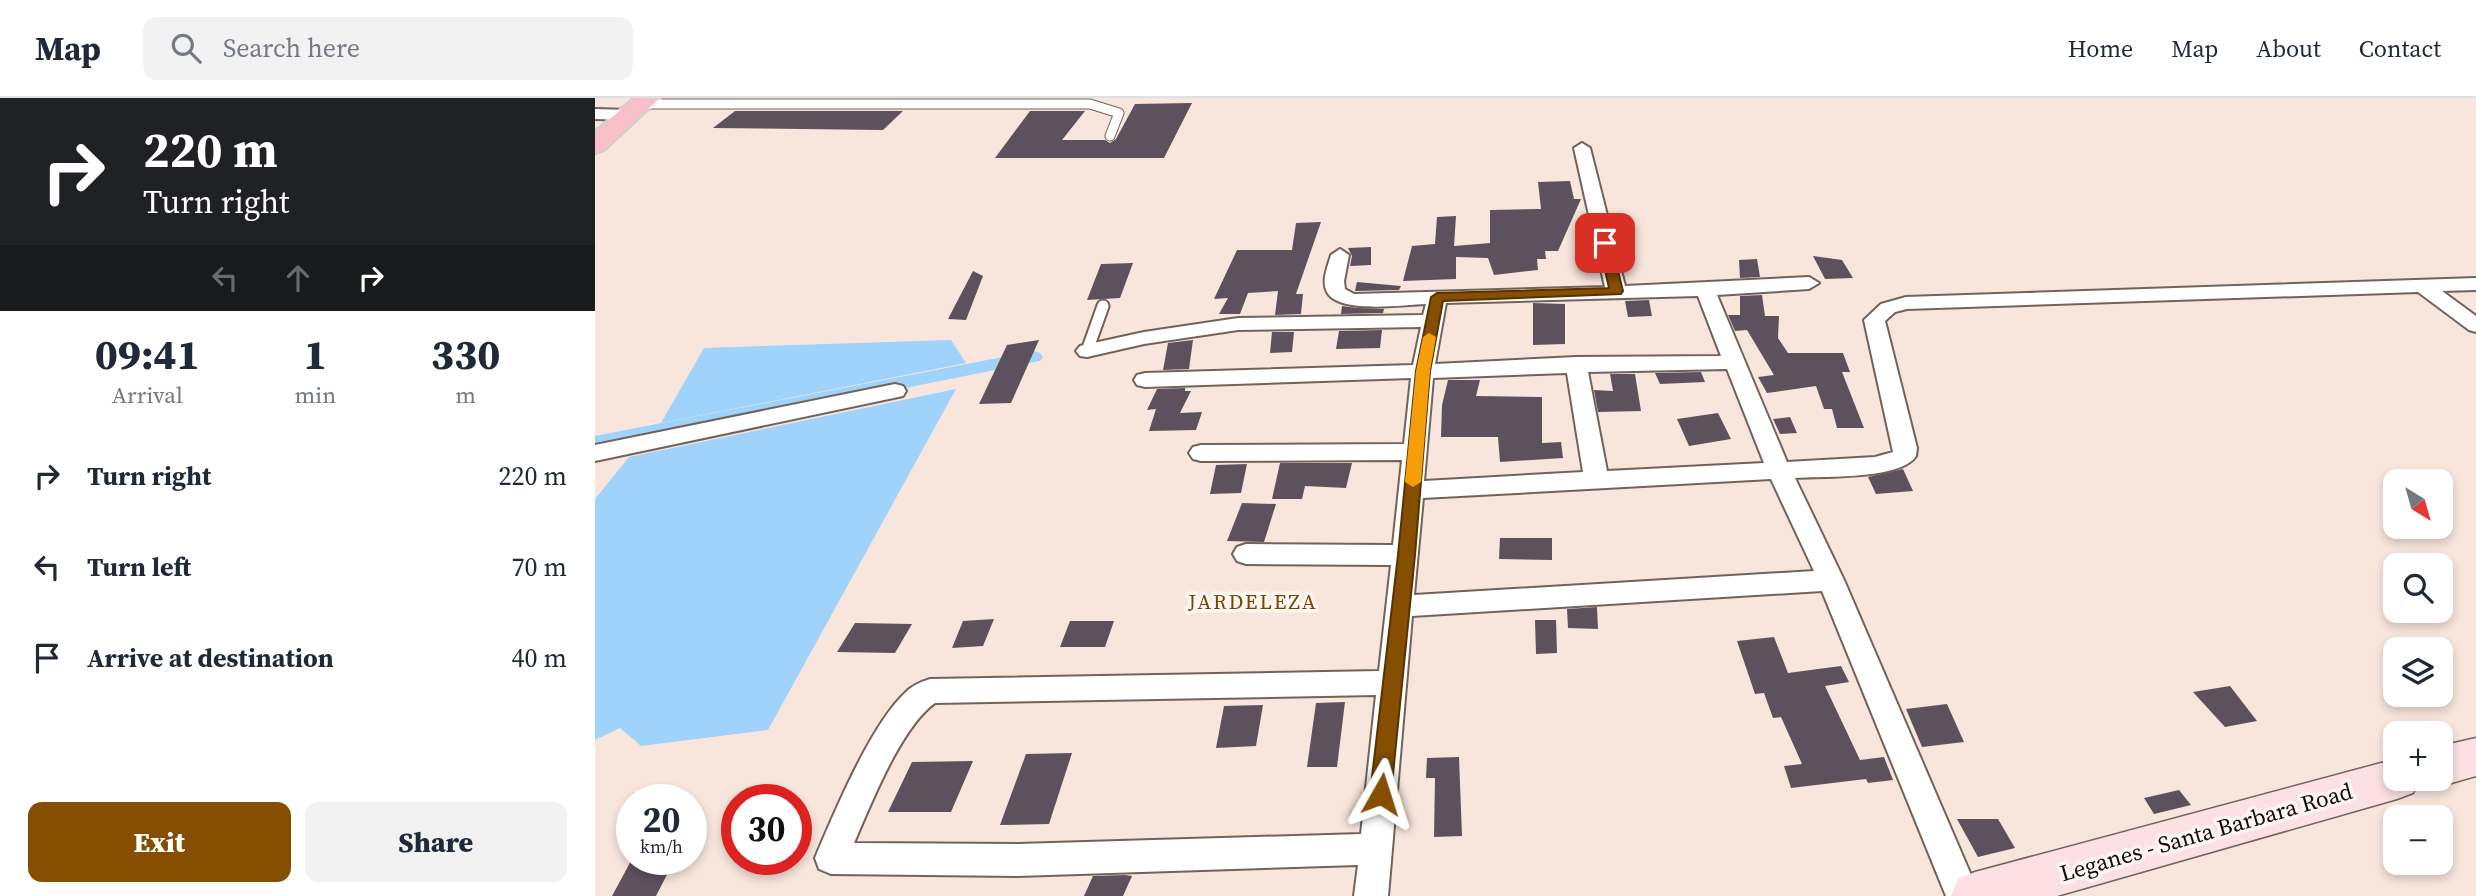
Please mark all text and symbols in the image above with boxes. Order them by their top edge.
search box [143,17,633,80]
text: Map [35,26,101,71]
icon: search [167,29,205,67]
text: Search here [223,30,360,66]
text: Home [2068,32,2133,65]
text: Map [2171,32,2218,65]
text: About [2256,32,2321,65]
text: Contact [2359,32,2441,65]
text: 220 m [143,116,278,183]
icon: right [28,126,119,217]
text: Turn right [143,180,289,224]
pin [1575,213,1635,273]
icon: arrive [1586,224,1624,262]
icon: left [206,259,244,297]
icon: ahead [279,259,317,297]
icon: right [352,259,390,297]
text: 09:41 [95,325,200,383]
text: 1 [304,325,327,383]
text: 330 [431,325,500,383]
text: Arrival [112,379,183,411]
text: min [295,379,336,411]
text: m [455,379,476,411]
icon: right [28,457,66,495]
text: Turn right [87,458,211,494]
text: 220 m [499,458,567,494]
north arrow [2383,469,2453,539]
map controls [2383,469,2453,875]
icon: left [28,548,66,586]
text: Turn left [87,549,191,585]
text: 70 m [512,549,567,585]
button: search [2383,553,2453,623]
district label: JARDELEZA [1187,587,1318,616]
button: layers [2383,637,2453,707]
icon: arrive [28,639,66,677]
text: Arrive at destination [87,640,334,676]
text: 40 m [512,640,567,676]
button: + [2383,721,2453,791]
position arrow [1344,757,1418,831]
street label: Leganes - Santa Barbara Road [2056,775,2356,889]
speed limit sign: 30 [721,784,812,875]
text: 20 [643,796,680,844]
button: Exit [28,802,291,882]
button: Share [305,802,567,882]
button: − [2383,805,2453,875]
text: km/h [640,834,683,859]

